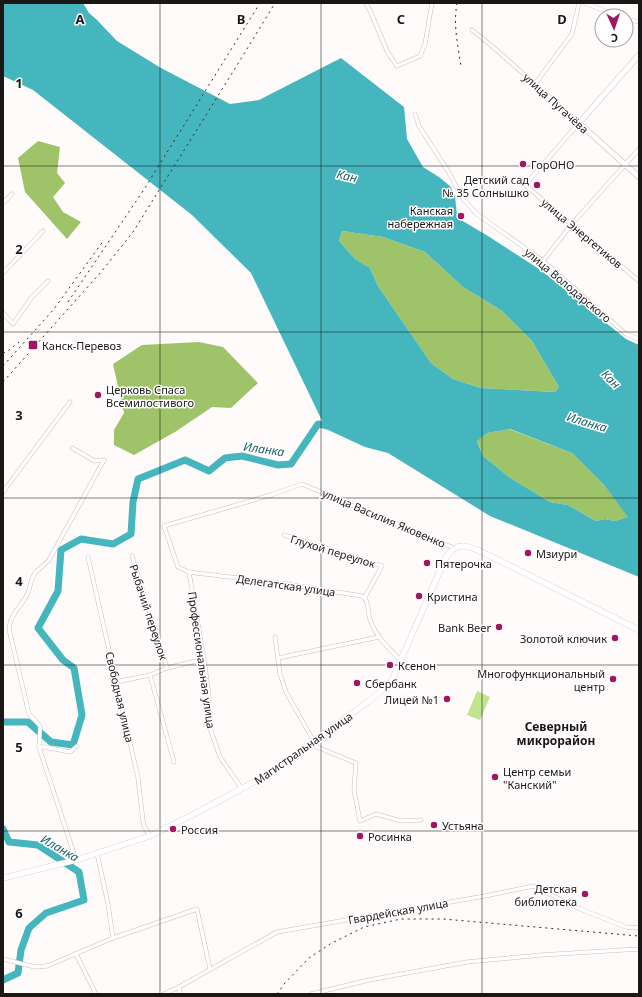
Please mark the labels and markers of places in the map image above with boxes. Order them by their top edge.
place label: ГорОНО [531,157,574,172]
marker: ГорОНО [518,159,528,169]
place label: Детский сад № 35 Солнышко [442,172,529,200]
marker: Детский сад № 35 Солнышко [532,180,542,190]
place label: Канская набережная [387,203,453,231]
marker: Канская набережная [456,211,466,221]
place label: Канск-Перевоз [42,338,121,353]
marker: Канск-Перевоз [27,339,39,351]
place label: Церковь Спаса Всемилостивого [106,382,194,410]
marker: Церковь Спаса Всемилостивого [93,390,103,400]
place label: Мзиури [536,546,577,561]
marker: Мзиури [523,548,533,558]
place label: Пятерочка [435,556,492,571]
marker: Пятерочка [422,558,432,568]
place label: Кристина [427,589,478,604]
marker: Кристина [414,591,424,601]
place label: Bank Beer [438,620,491,635]
marker: Bank Beer [494,622,504,632]
place label: Золотой ключик [520,631,607,646]
marker: Золотой ключик [610,633,620,643]
place label: Ксенон [398,658,436,673]
marker: Ксенон [385,660,395,670]
place label: Многофункциональный центр [477,666,605,694]
marker: Многофункциональный центр [608,674,618,684]
place label: Сбербанк [365,676,417,691]
marker: Сбербанк [352,678,362,688]
place label: Лицей №1 [384,692,439,707]
marker: Лицей №1 [442,694,452,704]
place label: Центр семьи "Канский" [503,764,571,792]
marker: Центр семьи "Канский" [490,772,500,782]
place label: Устьяна [442,818,484,833]
marker: Устьяна [429,820,439,830]
place label: Россия [181,822,218,837]
marker: Россия [168,824,178,834]
place label: Росинка [368,829,412,844]
marker: Росинка [355,831,365,841]
place label: Детская библиотека [515,881,577,909]
marker: Детская библиотека [580,889,590,899]

